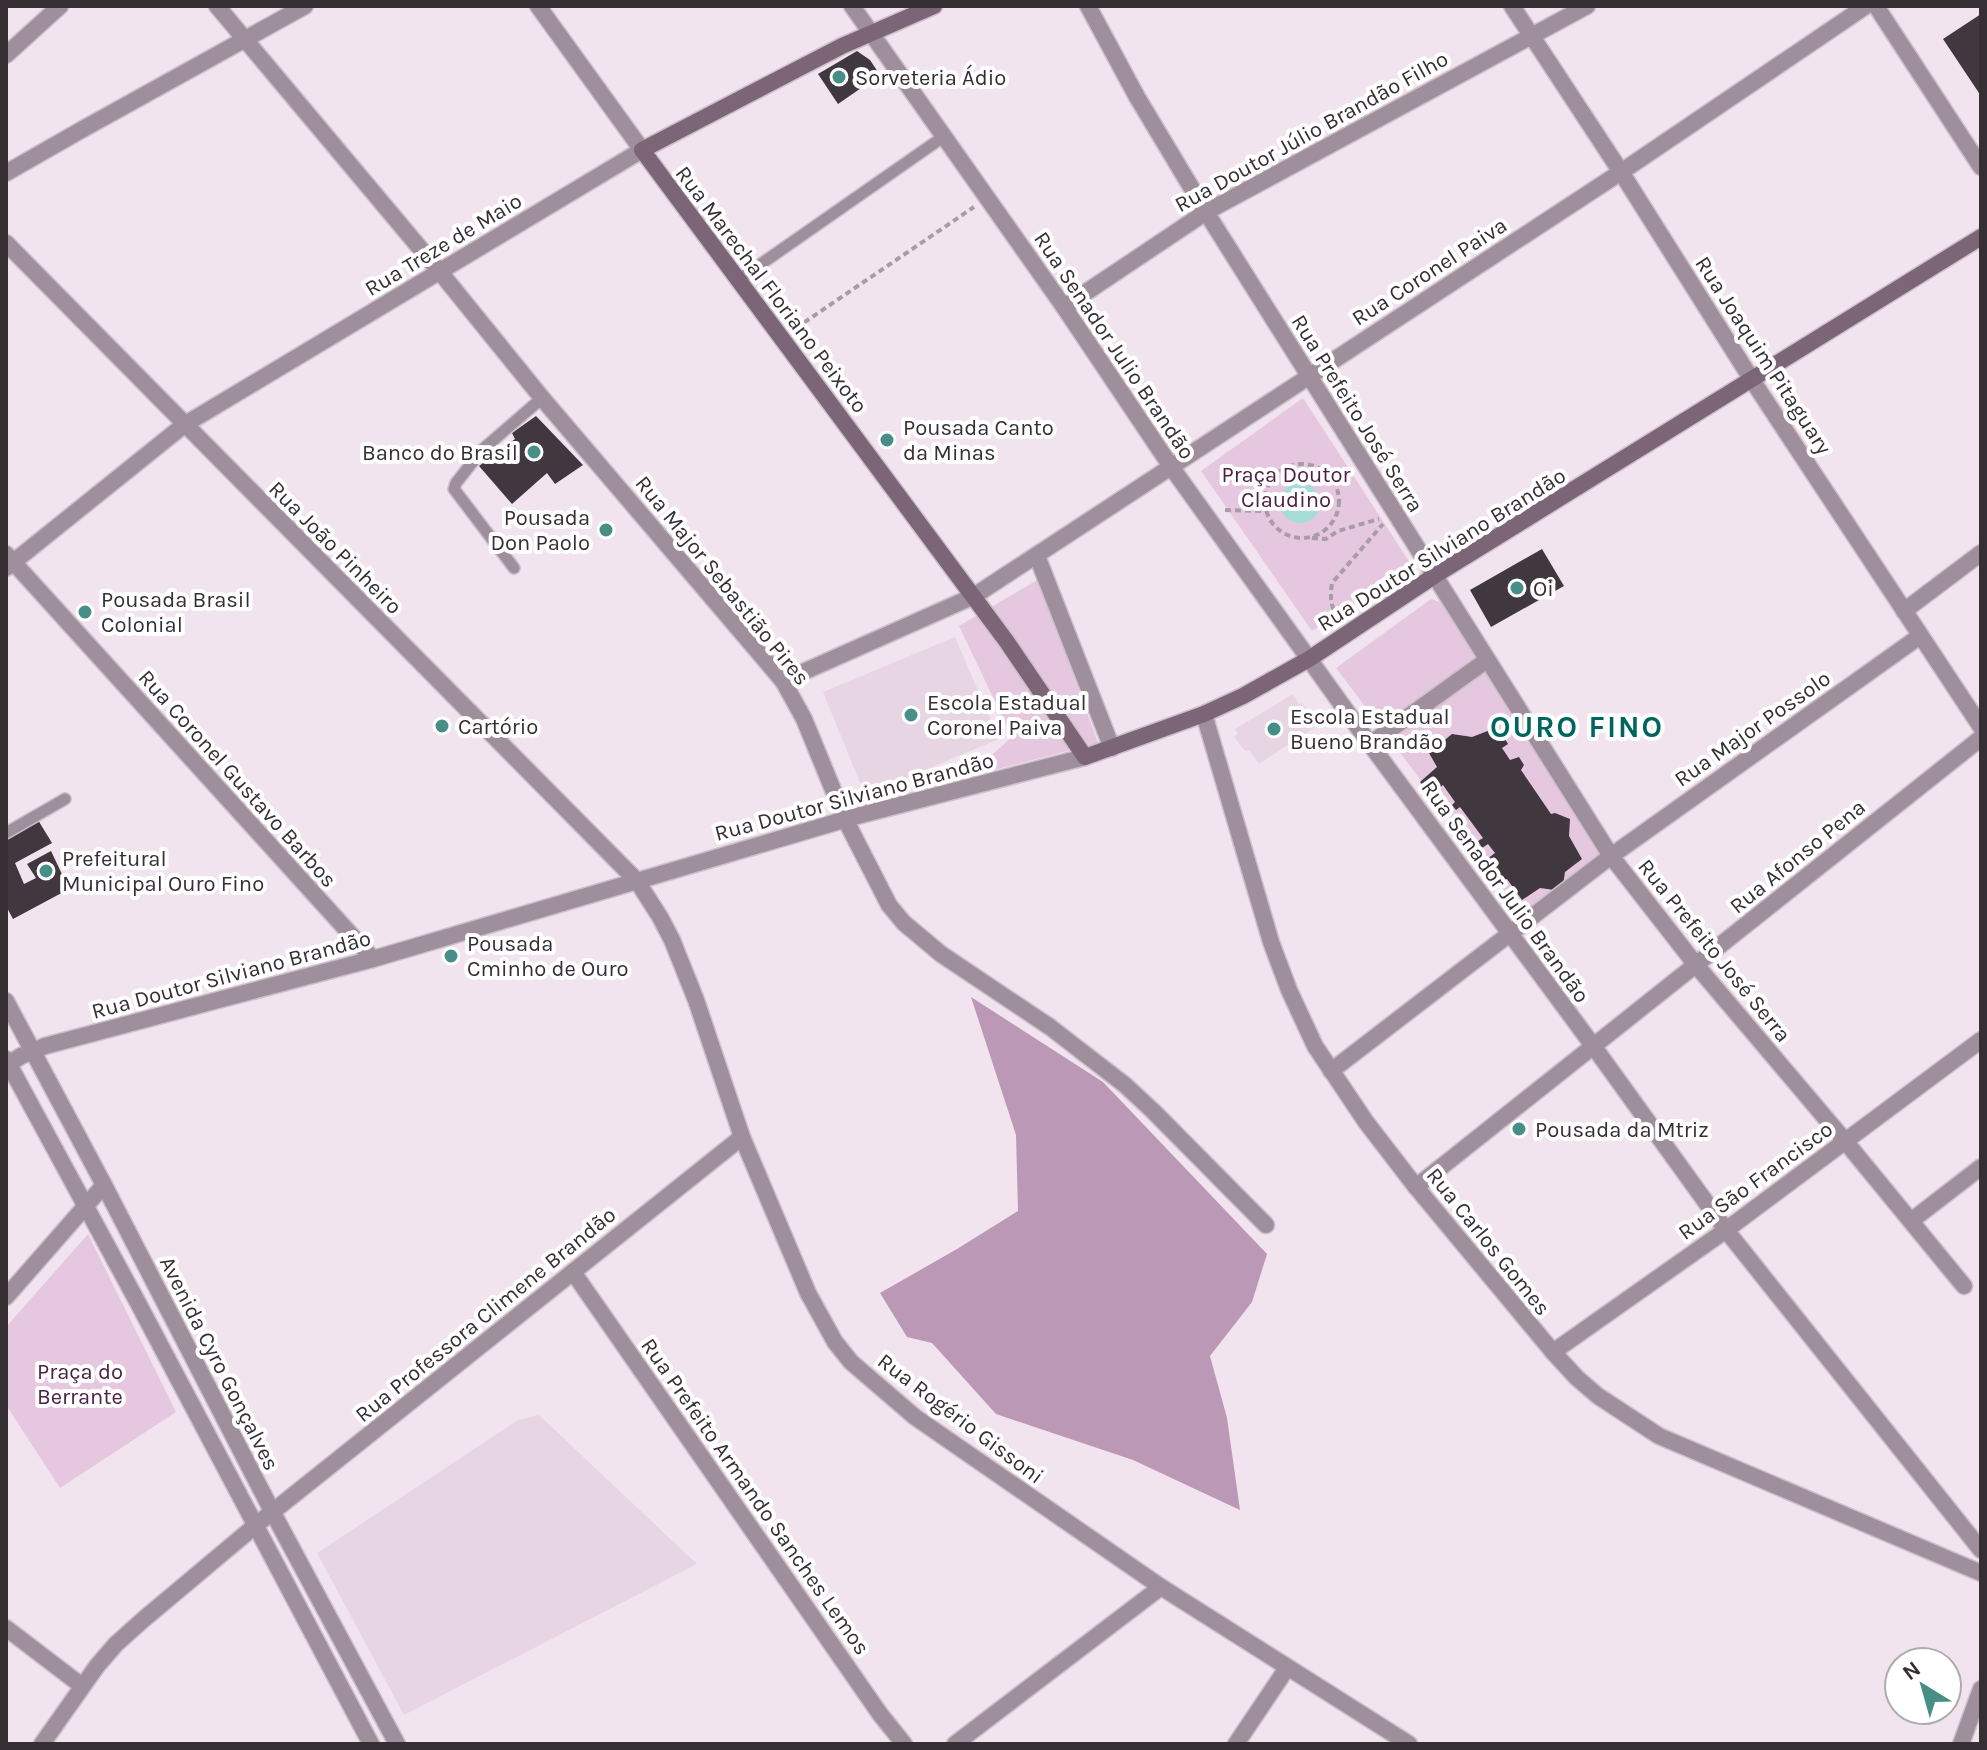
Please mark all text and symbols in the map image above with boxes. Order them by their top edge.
street label: Rua Doutor Júlio Brandão Filho [1170,46,1453,218]
place label: Sorveteria Ádio [855,64,1006,91]
marker: Sorveteria Ádio [830,68,848,86]
street label: Rua Marechal Floriano Peixoto [670,161,873,418]
street label: Rua Treze de Maio [360,188,527,302]
street label: Rua Coronel Paiva [1347,212,1512,332]
street label: Rua Senador Julio Brandão [1028,227,1200,464]
street label: Rua Joaquim Pitaguary [1689,252,1837,459]
street label: Rua Prefeito José Serra [1286,310,1429,517]
place label: Pousada Canto da Minas [903,415,1054,466]
marker: Pousada Canto da Minas [878,431,896,449]
place label: Banco do Brasil [362,440,518,466]
marker: Banco do Brasil [525,443,543,461]
park label: Praça Doutor Claudino [1221,462,1351,513]
street label: Rua Doutor Silviano Brandão [1313,463,1571,637]
street label: Rua Major Sebastião Pires [630,471,815,691]
street label: Rua João Pinheiro [263,476,407,620]
place label: Pousada Don Paolo [490,505,590,556]
marker: Pousada Don Paolo [597,521,615,539]
place label: Oi [1533,576,1554,602]
marker: Oi [1508,579,1526,597]
place label: Pousada Brasil Colonial [101,587,251,638]
marker: Pousada Brasil Colonial [76,603,94,621]
street label: Rua Coronel Gustavo Barbos [133,665,342,893]
street label: Rua Major Possolo [1670,665,1836,792]
place label: Escola Estadual Coronel Paiva [927,690,1087,741]
place label: Escola Estadual Bueno Brandão [1290,704,1450,755]
marker: Escola Estadual Coronel Paiva [902,706,920,724]
district label: OURO FINO [1490,709,1664,745]
place label: Cartório [458,714,538,740]
marker: Cartório [433,717,451,735]
marker: Escola Estadual Bueno Brandão [1265,720,1283,738]
street label: Rua Doutor Silviano Brandão [712,747,997,847]
street label: Rua Senador Julio Brandão [1416,775,1595,1008]
street label: Rua Afonso Pena [1725,794,1871,919]
place label: Prefeitural Municipal Ouro Fino [62,846,264,897]
street label: Rua Prefeito José Serra [1632,854,1796,1047]
marker: Prefeitural Municipal Ouro Fino [37,862,55,880]
street label: Rua Doutor Silviano Brandão [89,925,374,1025]
place label: Pousada Cminho de Ouro [467,931,628,982]
marker: Pousada Cminho de Ouro [442,947,460,965]
street label: Rua São Francisco [1673,1116,1838,1246]
place label: Pousada da Mtriz [1535,1117,1709,1143]
marker: Pousada da Mtriz [1510,1120,1528,1138]
street label: Rua Carlos Gomes [1421,1163,1556,1321]
street label: Rua Professora Climene Brandão [350,1202,621,1428]
street label: Avenida Cyro Gonçalves [154,1252,284,1475]
street label: Rua Prefeito Armando Sanches Lemos [635,1333,875,1660]
street label: Rua Rogério Gissoni [872,1348,1048,1490]
park label: Praça do Berrante [37,1359,123,1410]
north arrow [1883,1646,1963,1726]
text: N [1897,1656,1926,1686]

